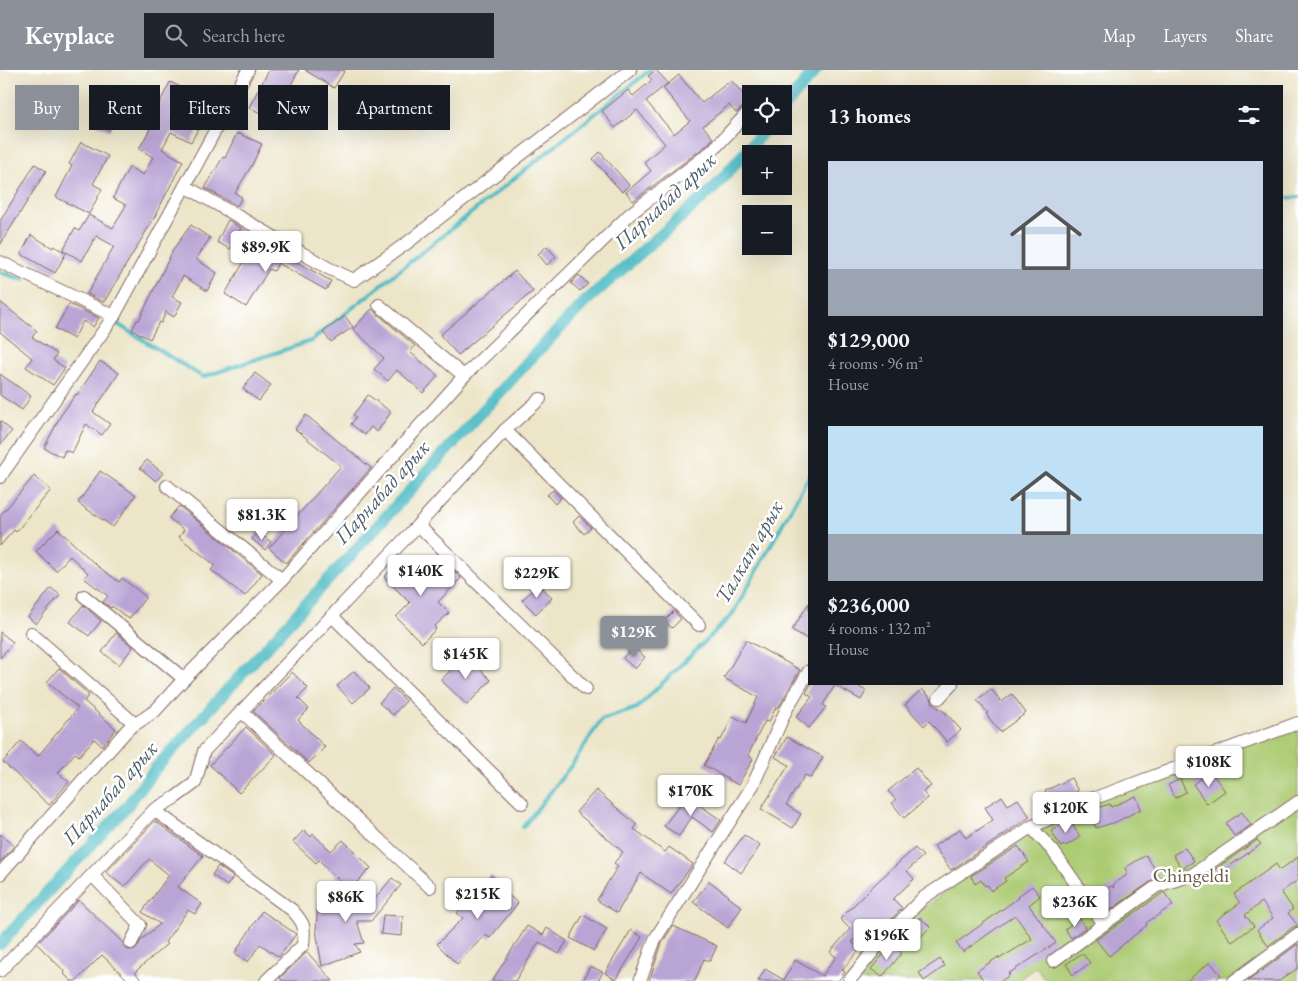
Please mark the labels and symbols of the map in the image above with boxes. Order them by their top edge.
water label: Парнабад арык [607,146,722,256]
pin: $89.9K [225,230,307,273]
water label: Парнабад арык [327,433,436,550]
water label: Талкат арык [708,495,789,608]
pin: $81.3K [221,498,303,541]
pin: $140K [386,554,456,597]
pin: $229K [502,556,572,599]
pin: $129K [599,616,669,658]
pin: $145K [431,638,501,680]
water label: Парнабад арык [55,734,164,851]
pin: $108K [1174,746,1244,788]
pin: $170K [656,774,726,817]
pin: $120K [1031,792,1101,834]
park label: Chingeldi [1153,862,1229,888]
pin: $215K [443,878,513,920]
pin: $86K [316,880,376,923]
pin: $236K [1040,886,1110,928]
pin: $196K [852,918,922,961]

